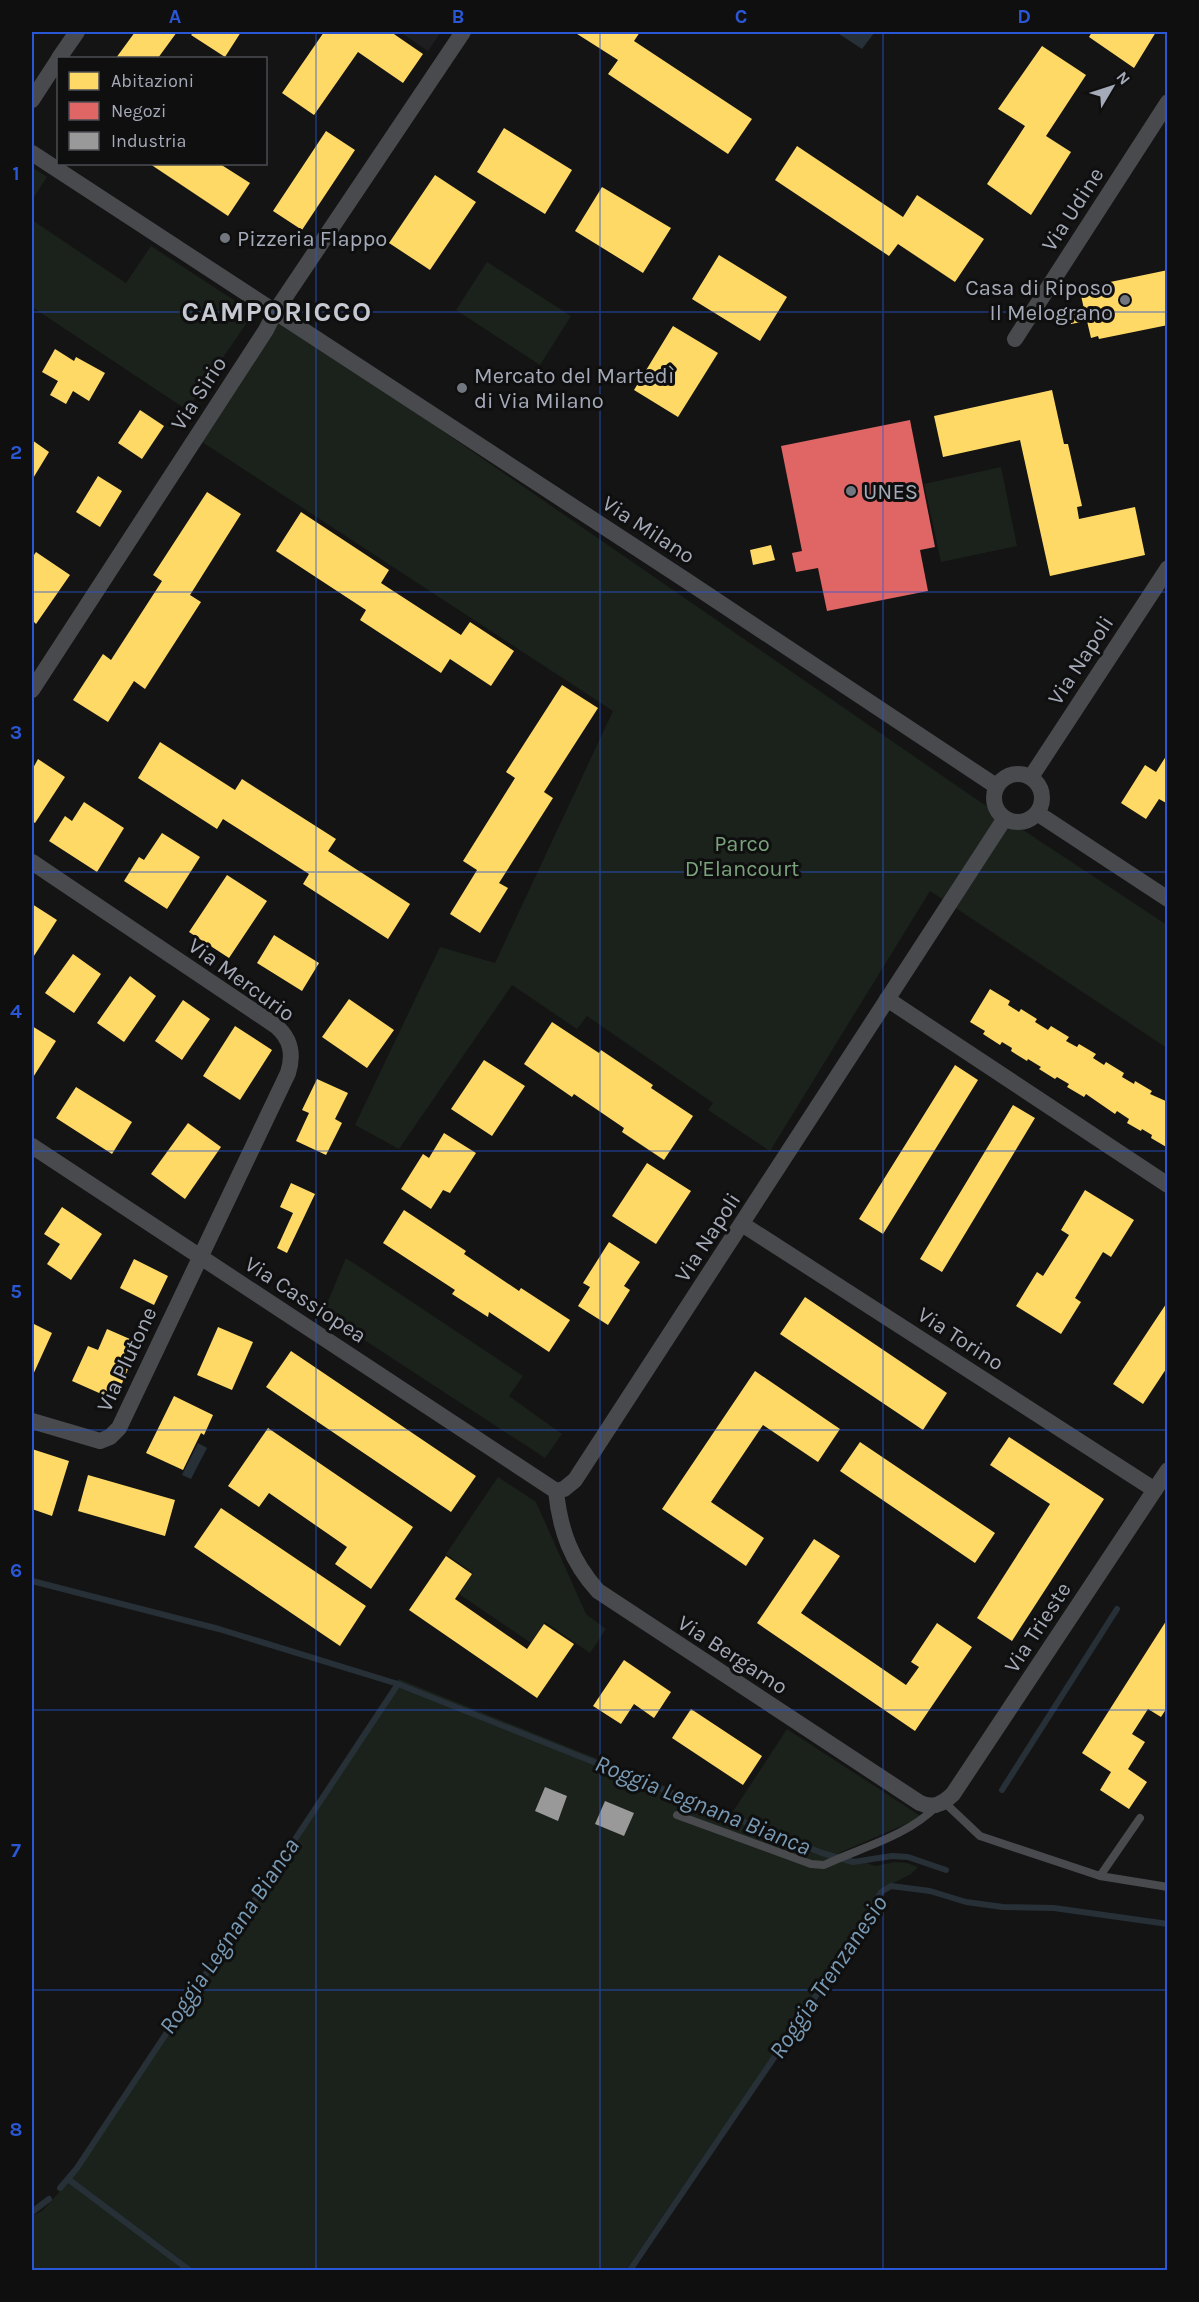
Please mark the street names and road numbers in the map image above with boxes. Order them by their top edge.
street label: Via Udine [1036,163,1110,256]
street label: Via Sirio [165,352,232,435]
street label: Via Milano [597,490,700,569]
street label: Via Napoli [1042,611,1119,710]
street label: Via Mercurio [183,932,300,1027]
street label: Via Napoli [669,1188,746,1287]
street label: Via Cassiopea [240,1251,371,1349]
street label: Via Torino [913,1301,1008,1376]
street label: Via Plutone [91,1303,163,1416]
street label: Via Trieste [999,1577,1077,1678]
street label: Via Bergamo [673,1610,792,1700]

